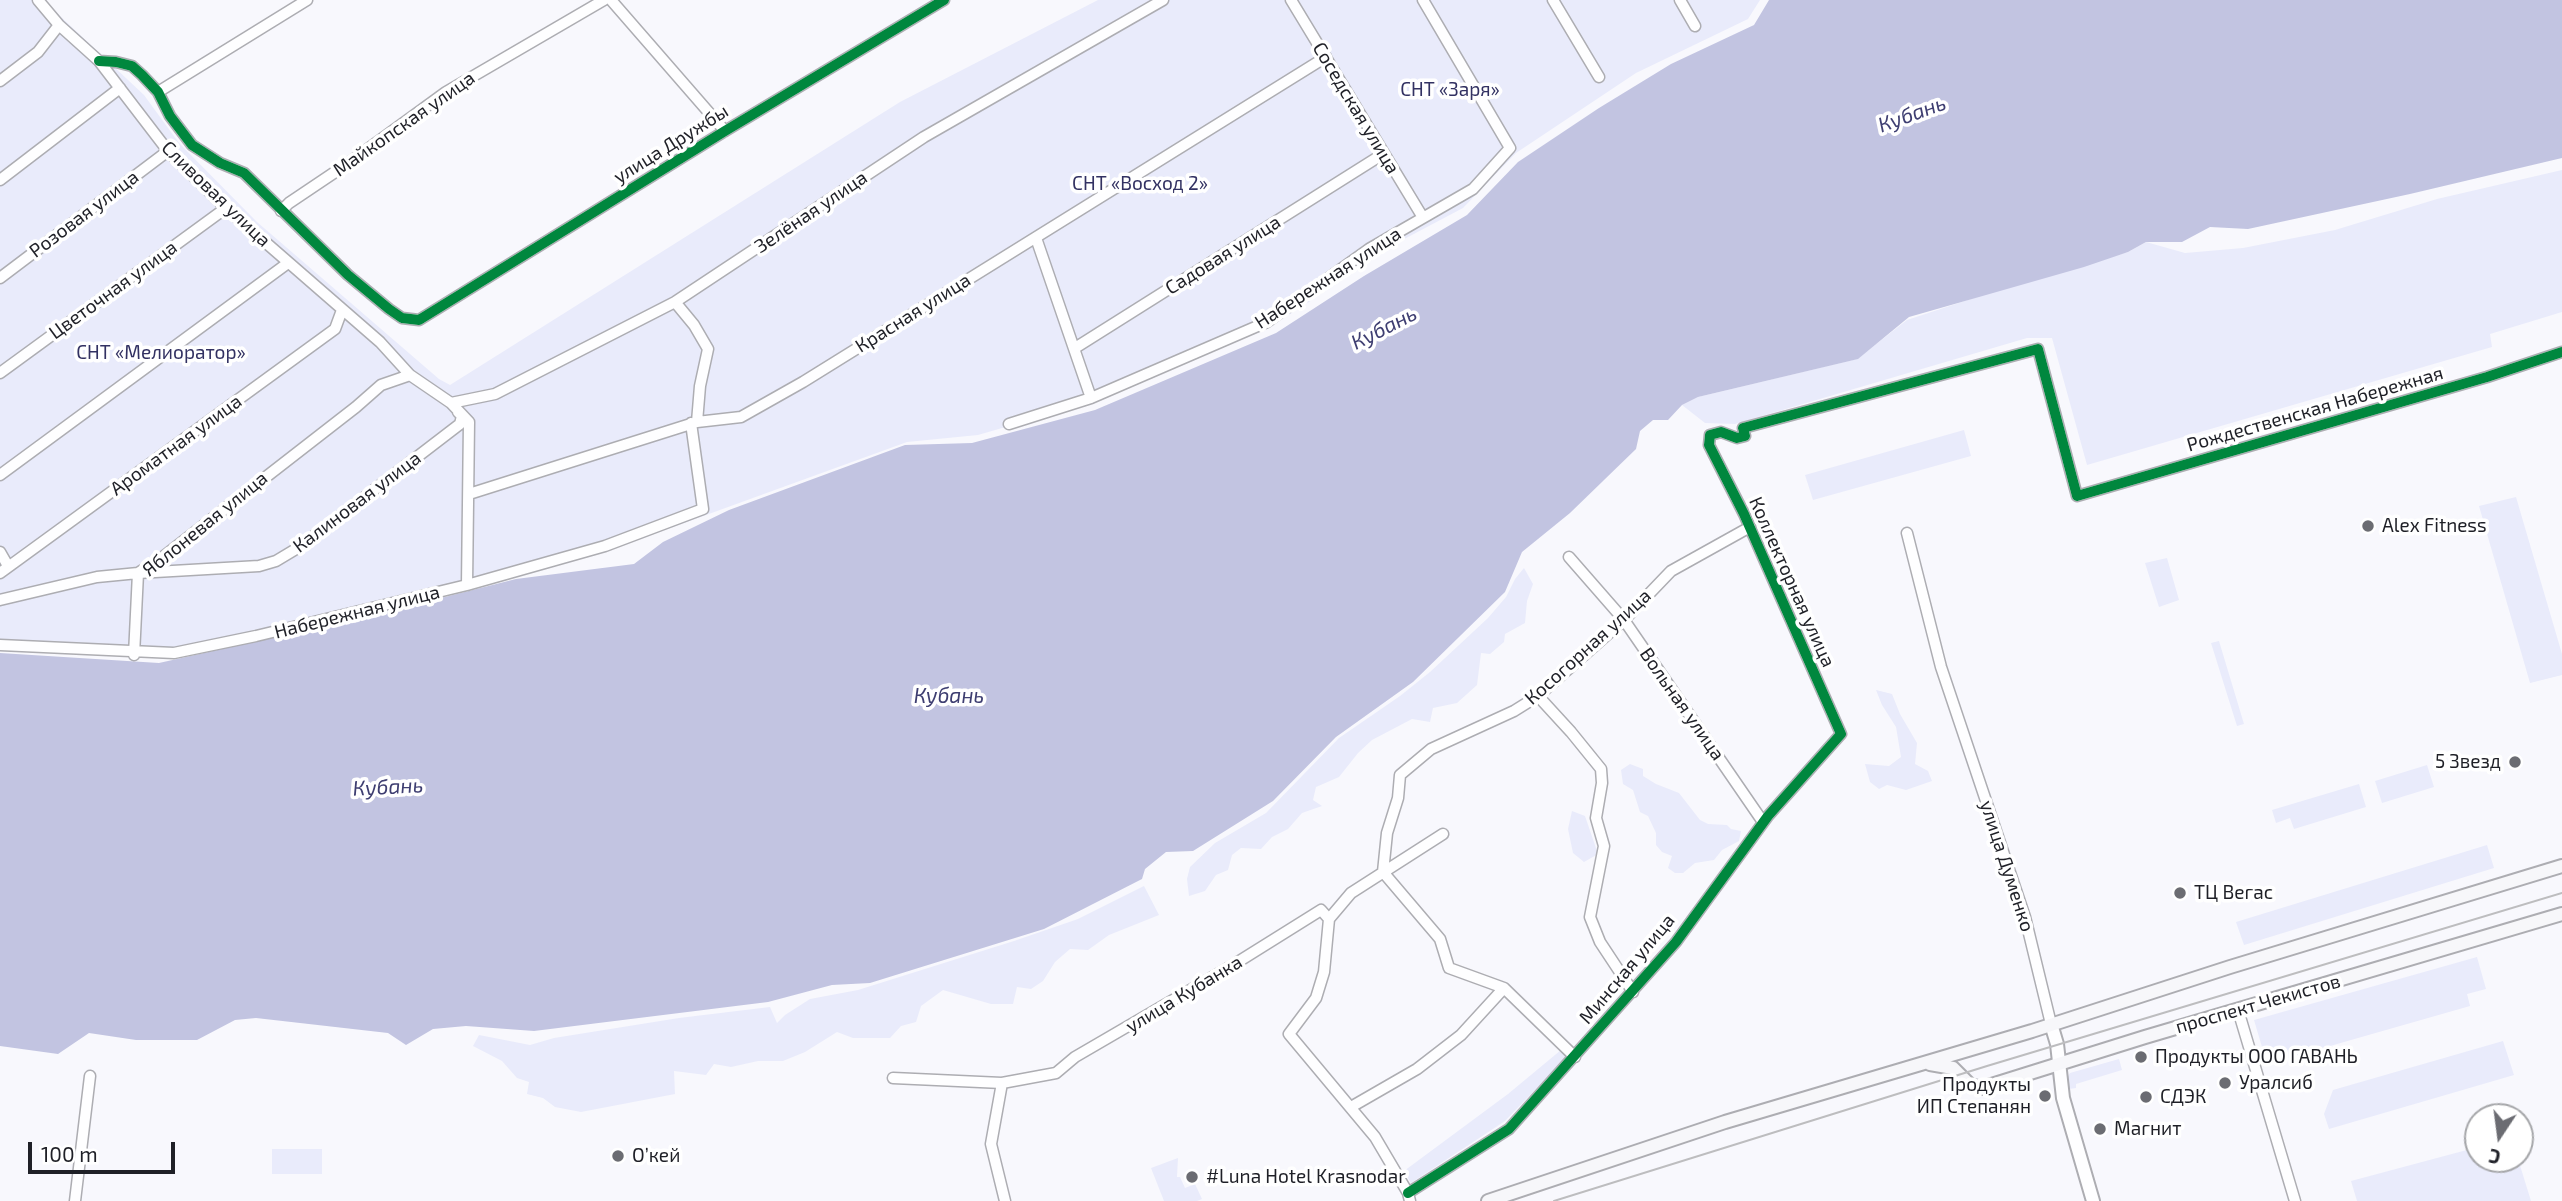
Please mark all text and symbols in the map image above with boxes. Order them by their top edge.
street label: Соседская улица [1308,38,1404,178]
street label: Майкопская улица [329,67,479,181]
park label: СНТ «Заря» [1400,79,1500,101]
water label: Кубань [1874,90,1950,138]
street label: улица Дружбы [609,100,733,188]
street label: Сливовая улица [157,136,275,252]
street label: Розовая улица [25,166,143,262]
street label: Зелёная улица [750,166,872,258]
park label: СНТ «Восход 2» [1072,173,1208,195]
street label: Садовая улица [1161,210,1285,300]
street label: Набережная улица [1251,222,1405,334]
street label: Цветочная улица [44,236,182,344]
street label: Красная улица [851,268,975,358]
water label: Кубань [1347,301,1421,355]
park label: СНТ «Мелиоратор» [76,342,246,364]
street label: Рождественская Набережная [2184,361,2446,457]
street label: Ароматная улица [106,390,246,500]
street label: Калиновая улица [289,446,425,558]
street label: Яблоневая улица [138,467,272,581]
street label: Коллекторная улица [1744,493,1840,671]
place label: Alex Fitness [2382,515,2487,537]
marker: Alex Fitness [2360,518,2376,534]
street label: Набережная улица [272,580,442,644]
street label: Косогорная улица [1520,584,1656,710]
street label: Вольная улица [1635,643,1729,765]
water label: Кубань [914,683,984,709]
place label: 5 Звезд [2435,751,2501,773]
marker: 5 Звезд [2507,754,2523,770]
water label: Кубань [352,773,424,801]
street label: улица Думенко [1975,797,2039,935]
place label: ТЦ Вегас [2194,882,2273,904]
marker: ТЦ Вегас [2172,885,2188,901]
street label: Минская улица [1574,909,1680,1029]
street label: улица Кубанка [1122,950,1246,1038]
street label: проспект Чекистов [2173,970,2343,1038]
place label: Продукты ООО ГАВАНЬ [2155,1046,2358,1068]
marker: Продукты ООО ГАВАНЬ [2133,1049,2149,1065]
place label: Уралсиб [2239,1072,2313,1094]
place label: Продукты ИП Степанян [1917,1074,2031,1118]
marker: Уралсиб [2217,1075,2233,1091]
place label: СДЭК [2160,1086,2206,1108]
marker: Продукты ИП Степанян [2037,1088,2053,1104]
marker: СДЭК [2138,1089,2154,1105]
north arrow [2464,1103,2534,1173]
place label: Магнит [2114,1118,2181,1140]
marker: Магнит [2092,1121,2108,1137]
scale bar [32,1128,178,1172]
text: 100 m [41,1141,98,1166]
place label: О’кей [632,1145,680,1167]
text: С [2487,1145,2503,1169]
marker: О’кей [610,1148,626,1164]
place label: #Luna Hotel Krasnodar [1206,1166,1406,1188]
marker: #Luna Hotel Krasnodar [1184,1169,1200,1185]

